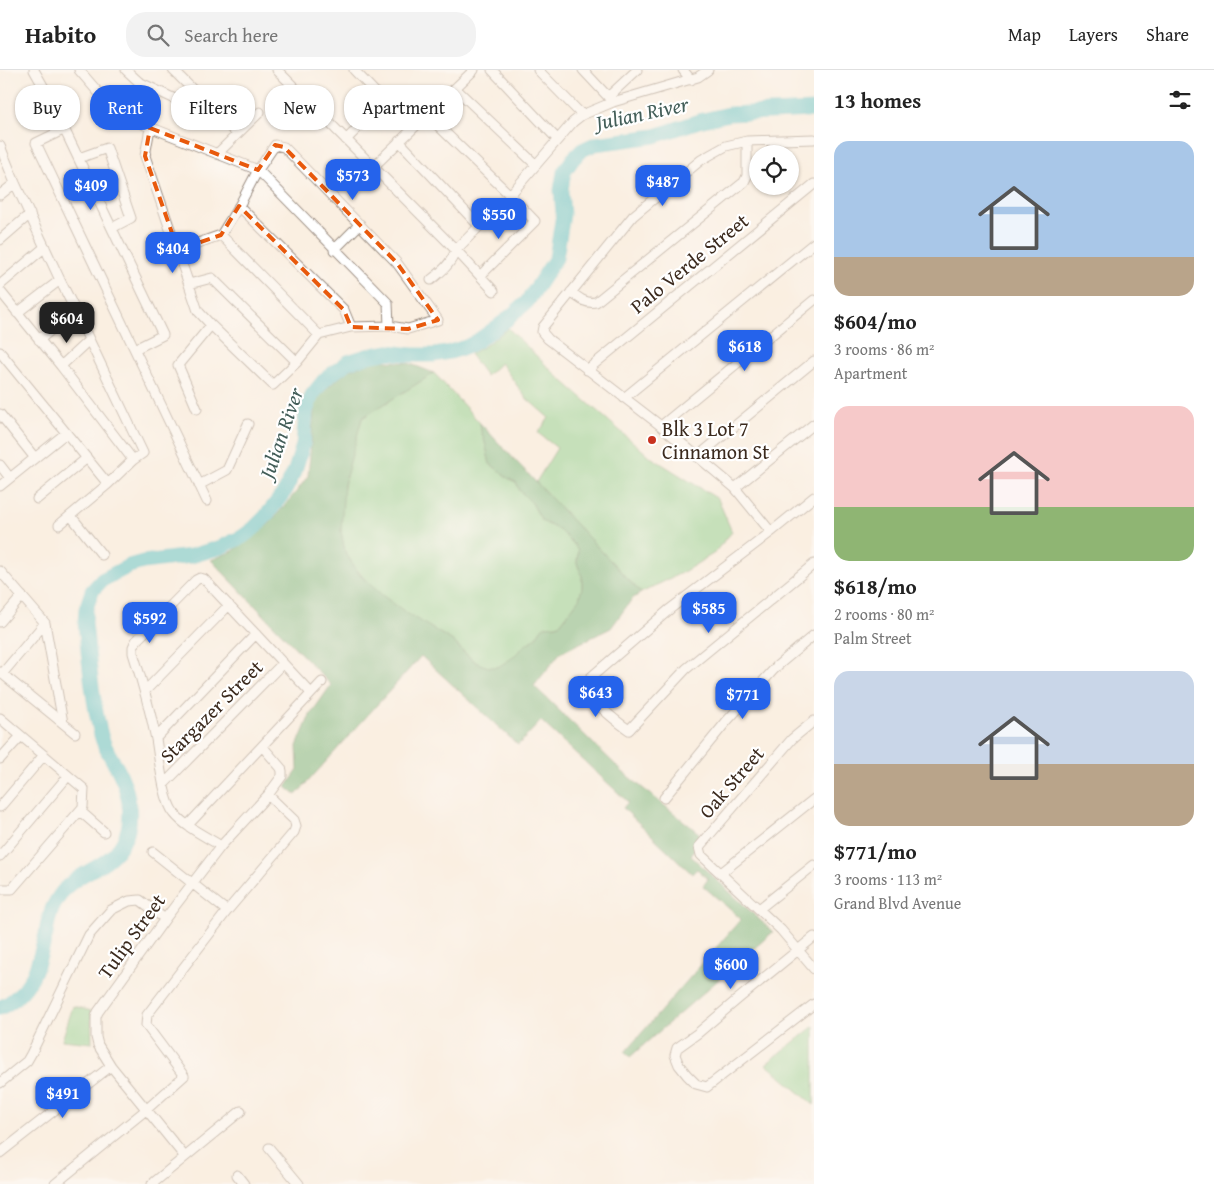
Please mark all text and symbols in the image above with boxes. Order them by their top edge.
search box [126,12,476,57]
text: Habito [25,17,96,52]
icon: search [144,21,172,49]
text: Search here [184,21,278,49]
text: Map [1008,21,1041,48]
text: Layers [1069,21,1118,48]
text: Share [1146,21,1189,48]
chip: Buy [15,85,80,130]
chip: Rent [90,85,161,130]
chip: Filters [171,85,255,130]
chip: New [265,85,334,130]
chip: Apartment [344,85,463,130]
text: 13 homes [834,85,921,116]
icon: filters [1166,86,1194,114]
water label: Julian River [590,88,692,139]
map controls [749,145,799,195]
button: locate [749,145,799,195]
pin: $573 [323,158,383,201]
text: $573 [336,163,370,187]
pin: $487 [633,164,693,207]
pin: $409 [61,168,121,211]
text: $487 [646,169,680,193]
text: $409 [74,173,108,197]
icon: home [969,173,1059,263]
pin: $550 [469,198,529,240]
text: $550 [482,202,516,226]
street label: Palo Verde Street [624,206,754,320]
pin: $404 [143,232,203,274]
text: $404 [156,236,190,260]
pin: $604 [37,302,97,344]
text: $604 [50,306,84,330]
text: $604/mo [834,306,917,337]
pin: $618 [715,330,775,372]
text: $618 [728,334,762,358]
text: 3 rooms · 86 m² [834,337,934,361]
text: Apartment [834,361,907,385]
water label: Julian River [250,382,311,485]
place label: Blk 3 Lot 7 Cinnamon St [662,414,769,466]
marker: Blk 3 Lot 7 Cinnamon St [646,434,658,446]
icon: home [969,438,1059,528]
text: $618/mo [834,571,917,602]
pin: $585 [679,592,739,634]
text: $585 [692,596,726,620]
pin: $592 [120,602,180,644]
text: 2 rooms · 80 m² [834,602,934,626]
text: $592 [133,606,167,630]
text: Palm Street [834,626,912,650]
street label: Stargazer Street [153,653,269,769]
pin: $643 [566,676,626,718]
pin: $771 [713,678,773,720]
text: $643 [579,680,613,704]
text: $771 [726,682,760,706]
icon: home [969,703,1059,793]
street label: Oak Street [692,740,770,824]
text: $771/mo [834,836,917,867]
text: 3 rooms · 113 m² [834,867,942,891]
street label: Tulip Street [90,887,172,985]
text: Grand Blvd Avenue [834,891,961,915]
pin: $600 [701,948,761,990]
text: $600 [714,952,748,976]
pin: $491 [33,1076,93,1119]
text: $491 [46,1081,80,1105]

